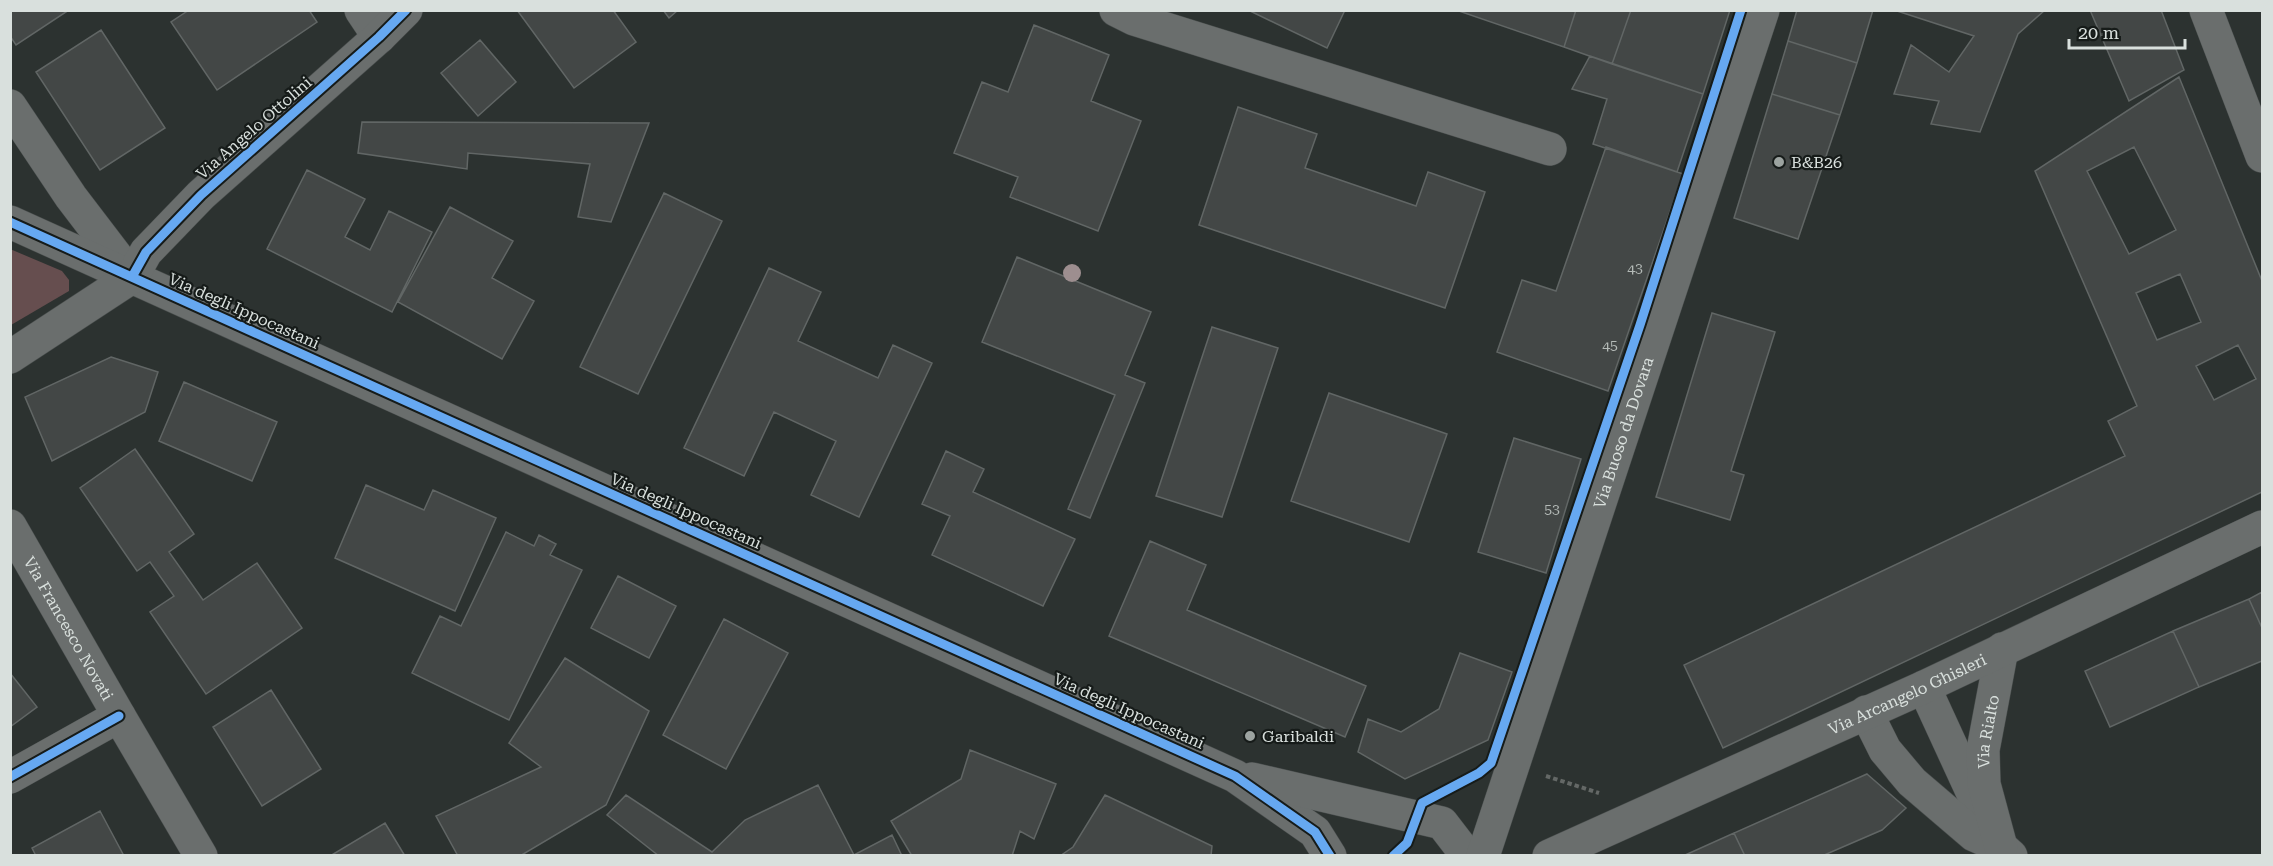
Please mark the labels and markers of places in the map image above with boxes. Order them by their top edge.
place label: B&B26 [1791,153,1842,172]
marker: B&B26 [1772,155,1786,169]
place label: Garibaldi [1262,727,1334,746]
marker: Garibaldi [1243,729,1257,743]

